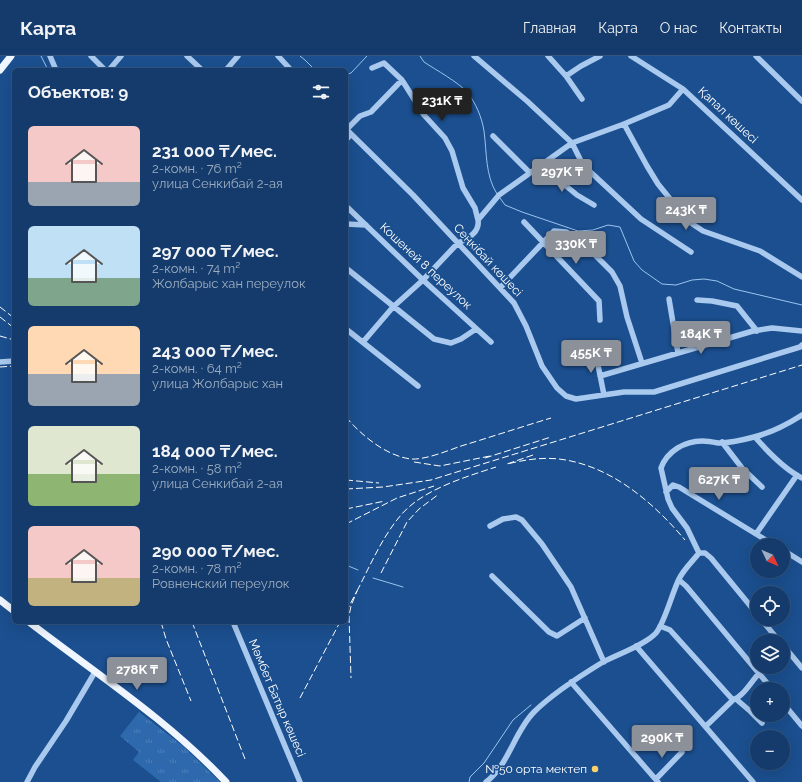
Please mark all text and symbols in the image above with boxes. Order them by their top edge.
text: Карта [20,17,76,39]
text: Главная [523,20,576,36]
text: Карта [598,20,638,36]
text: О нас [660,20,697,36]
text: Контакты [719,20,782,36]
icon: filters [310,81,332,103]
text: Объектов: 9 [28,82,128,102]
street label: Қапал көшесі [695,84,761,146]
pin: 231K ₸ [409,88,475,122]
text: 231K ₸ [422,93,462,108]
text: 231 000 ₸/мес. [152,141,277,161]
icon: home [60,142,108,190]
pin: 297K ₸ [529,159,595,193]
text: 2-комн. · 76 m² [152,161,242,176]
text: 297K ₸ [541,164,583,179]
text: улица Сенкибай 2-ая [152,176,283,191]
pin: 243K ₸ [653,197,719,231]
text: 243K ₸ [665,202,707,217]
street label: Кошеней 8 переулок [377,220,475,312]
street label: Сеңкібай көшесі [451,221,525,299]
pin: 330K ₸ [543,231,609,265]
text: 330K ₸ [555,236,597,251]
text: 297 000 ₸/мес. [152,241,278,261]
icon: home [60,242,108,290]
text: 2-комн. · 74 m² [152,261,240,276]
text: Жолбарыс хан переулок [152,276,306,291]
pin: 184K ₸ [668,321,734,355]
text: 184K ₸ [680,326,722,341]
pin: 455K ₸ [558,340,624,374]
text: 243 000 ₸/мес. [152,341,278,361]
icon: home [60,342,108,390]
text: 455K ₸ [570,345,612,360]
text: 2-комн. · 64 m² [152,361,242,376]
text: улица Жолбарыс хан [152,376,283,391]
text: 184 000 ₸/мес. [152,441,278,461]
icon: home [60,442,108,490]
text: 2-комн. · 58 m² [152,461,242,476]
pin: 627K ₸ [686,467,752,501]
text: 627K ₸ [698,472,740,487]
text: улица Сенкибай 2-ая [152,476,283,491]
north arrow [750,538,790,578]
map controls [750,538,790,770]
text: 290 000 ₸/мес. [152,541,279,561]
icon: home [60,542,108,590]
text: 2-комн. · 78 m² [152,561,242,576]
text: Ровненский переулок [152,576,290,591]
button: locate [750,586,790,626]
button: layers [750,634,790,674]
street label: Мәмбет Батыр көшесі [246,637,308,759]
pin: 278K ₸ [104,657,170,691]
text: 278K ₸ [116,662,158,677]
button: + [750,682,790,722]
pin: 290K ₸ [629,725,695,759]
text: 290K ₸ [641,730,683,745]
button: − [750,730,790,770]
place label: №50 орта мектеп [485,762,587,776]
marker: №50 орта мектеп [590,764,600,774]

